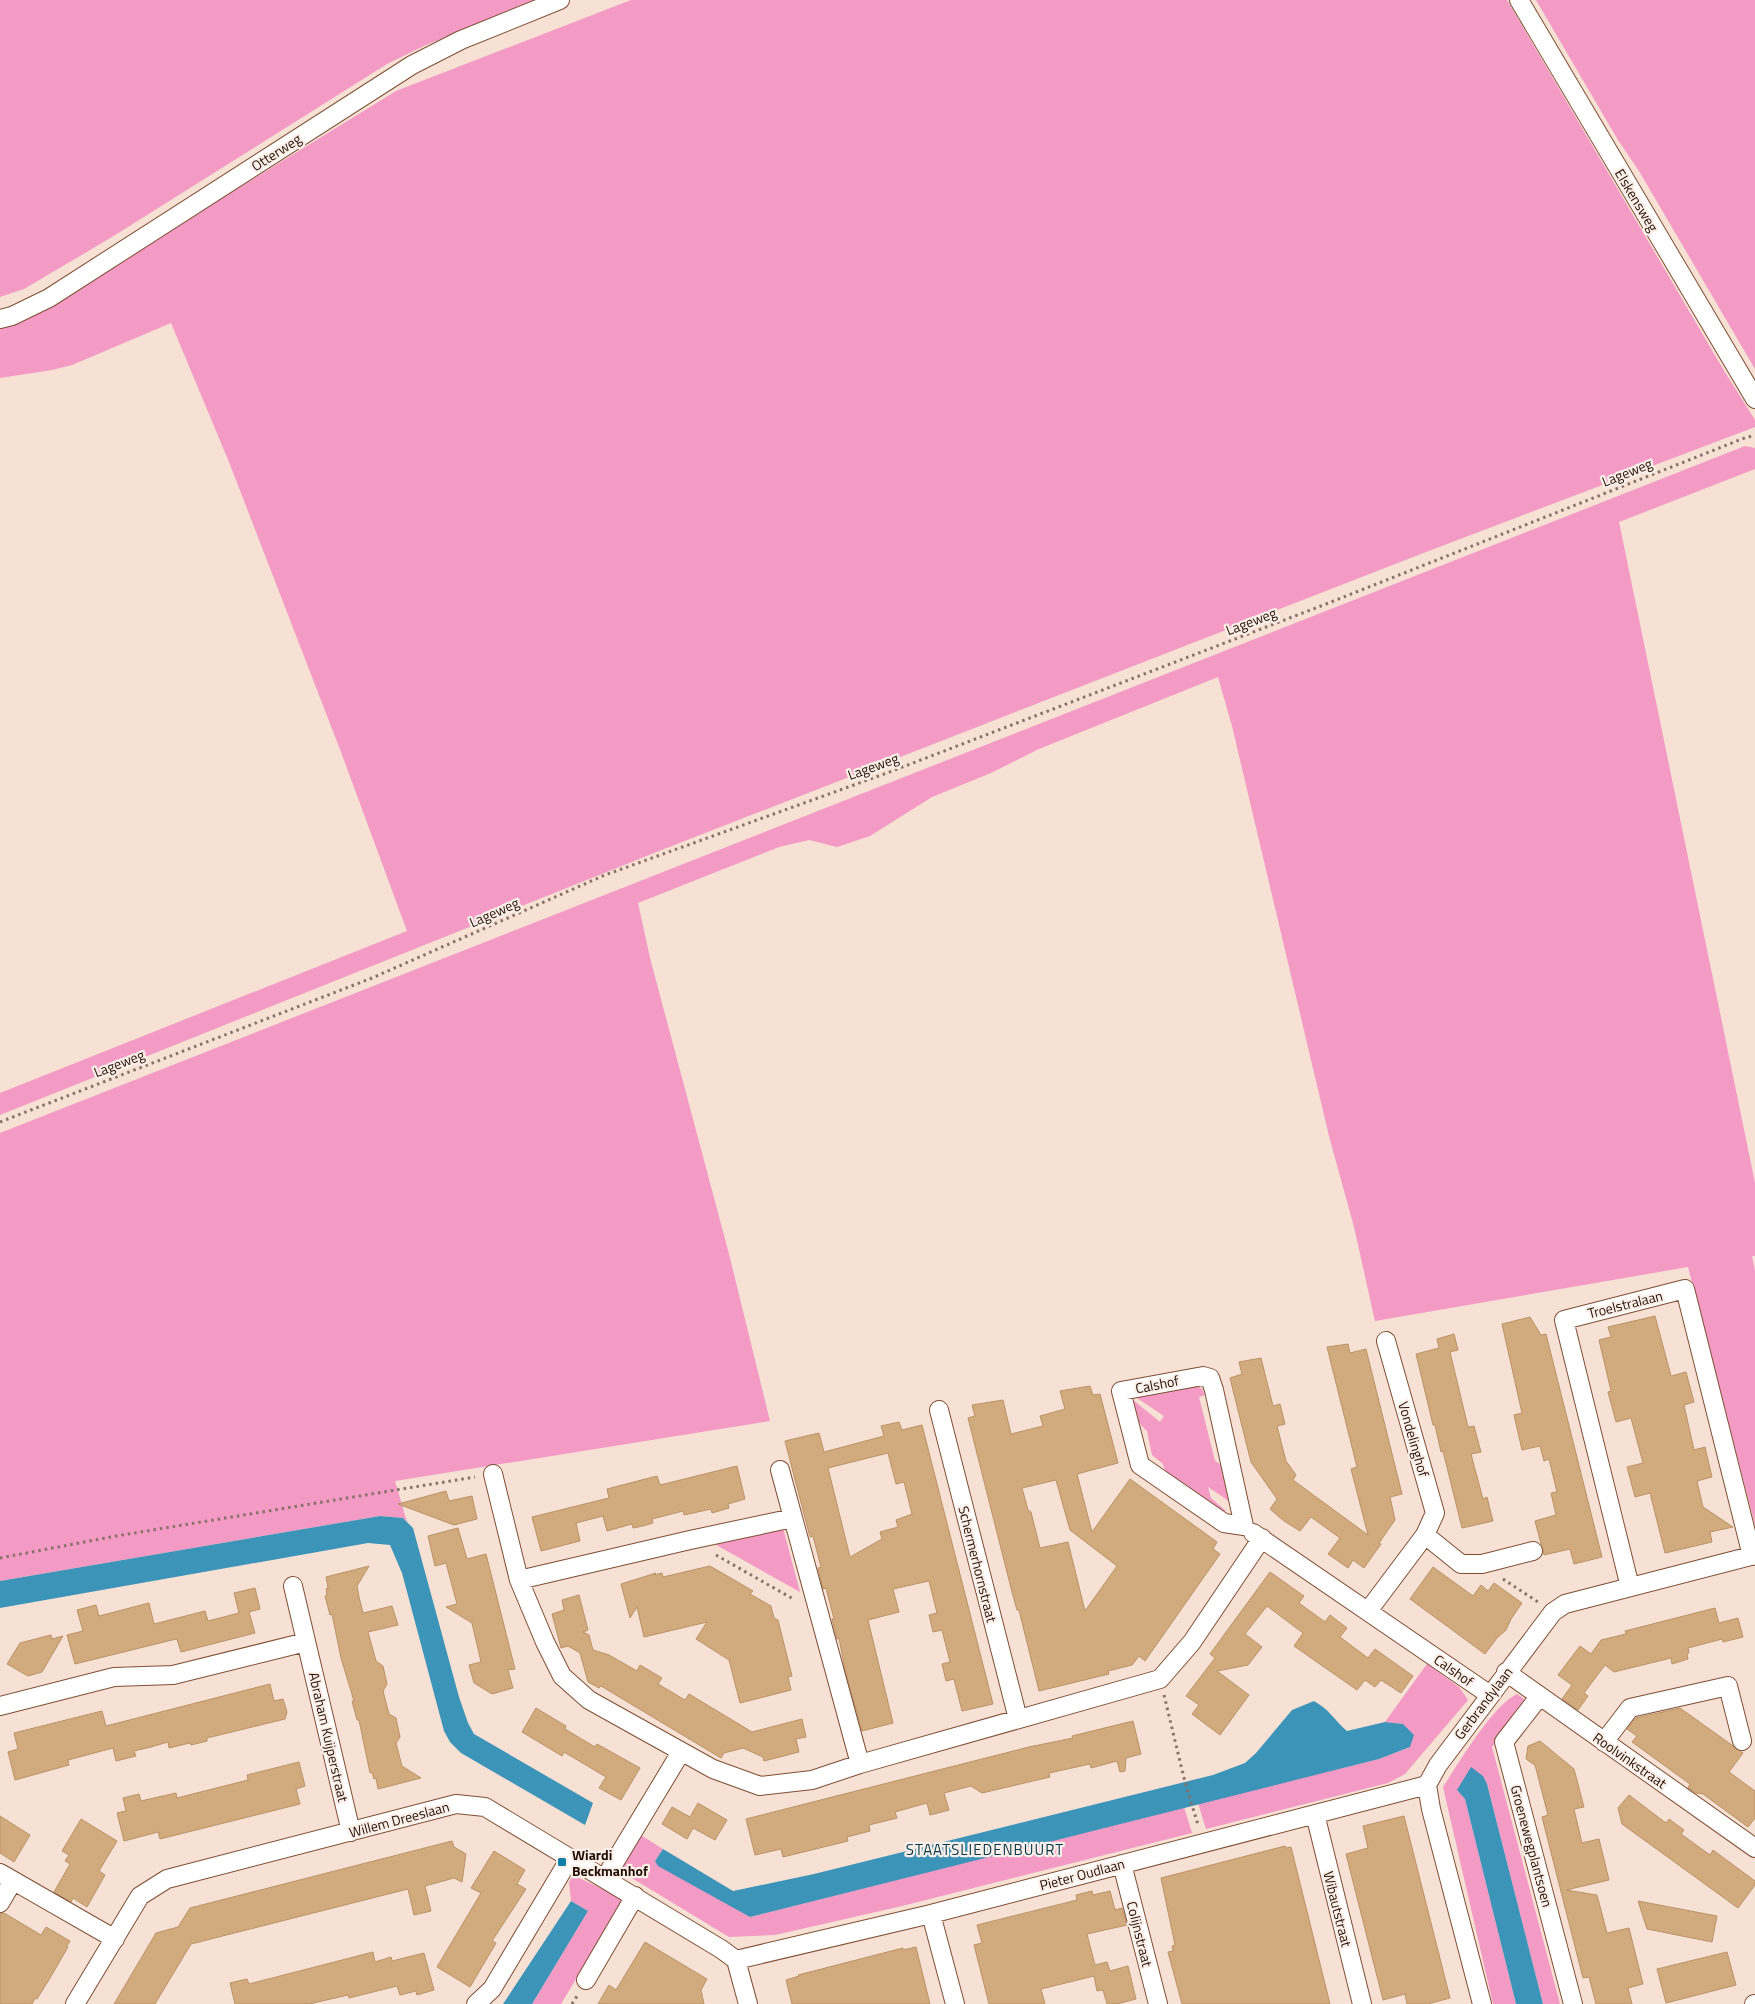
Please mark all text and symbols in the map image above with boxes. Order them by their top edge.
street label: Otterweg [247,128,305,176]
street label: Elskensweg [1610,165,1664,235]
street label: Lageweg [1599,452,1655,492]
street label: Lageweg [1223,602,1279,640]
street label: Lageweg [845,747,901,785]
street label: Lageweg [466,892,522,932]
street label: Lageweg [91,1044,147,1082]
street label: Troelstralaan [1585,1285,1665,1323]
street label: Calshof [1133,1369,1181,1398]
street label: Vondelinghof [1393,1399,1435,1480]
street label: Schermerhornstraat [953,1504,1003,1624]
street label: Calshof [1430,1649,1478,1691]
street label: Gerbrandylaan [1449,1662,1517,1744]
street label: Abraham Kuijperstraat [304,1670,354,1804]
street label: Roolvinkstraat [1589,1727,1671,1793]
street label: Groenewegplantsoen [1506,1783,1558,1909]
street label: Willem Dreeslaan [347,1796,451,1842]
district label: STAATSLIEDENBUURT [906,1838,1064,1861]
place label: Wiardi Beckmanhof [572,1844,648,1881]
street label: Pieter Oudlaan [1037,1853,1127,1895]
marker: Wiardi Beckmanhof [556,1856,568,1868]
street label: Wibautstraat [1318,1869,1358,1949]
street label: Colijnstraat [1122,1899,1158,1969]

